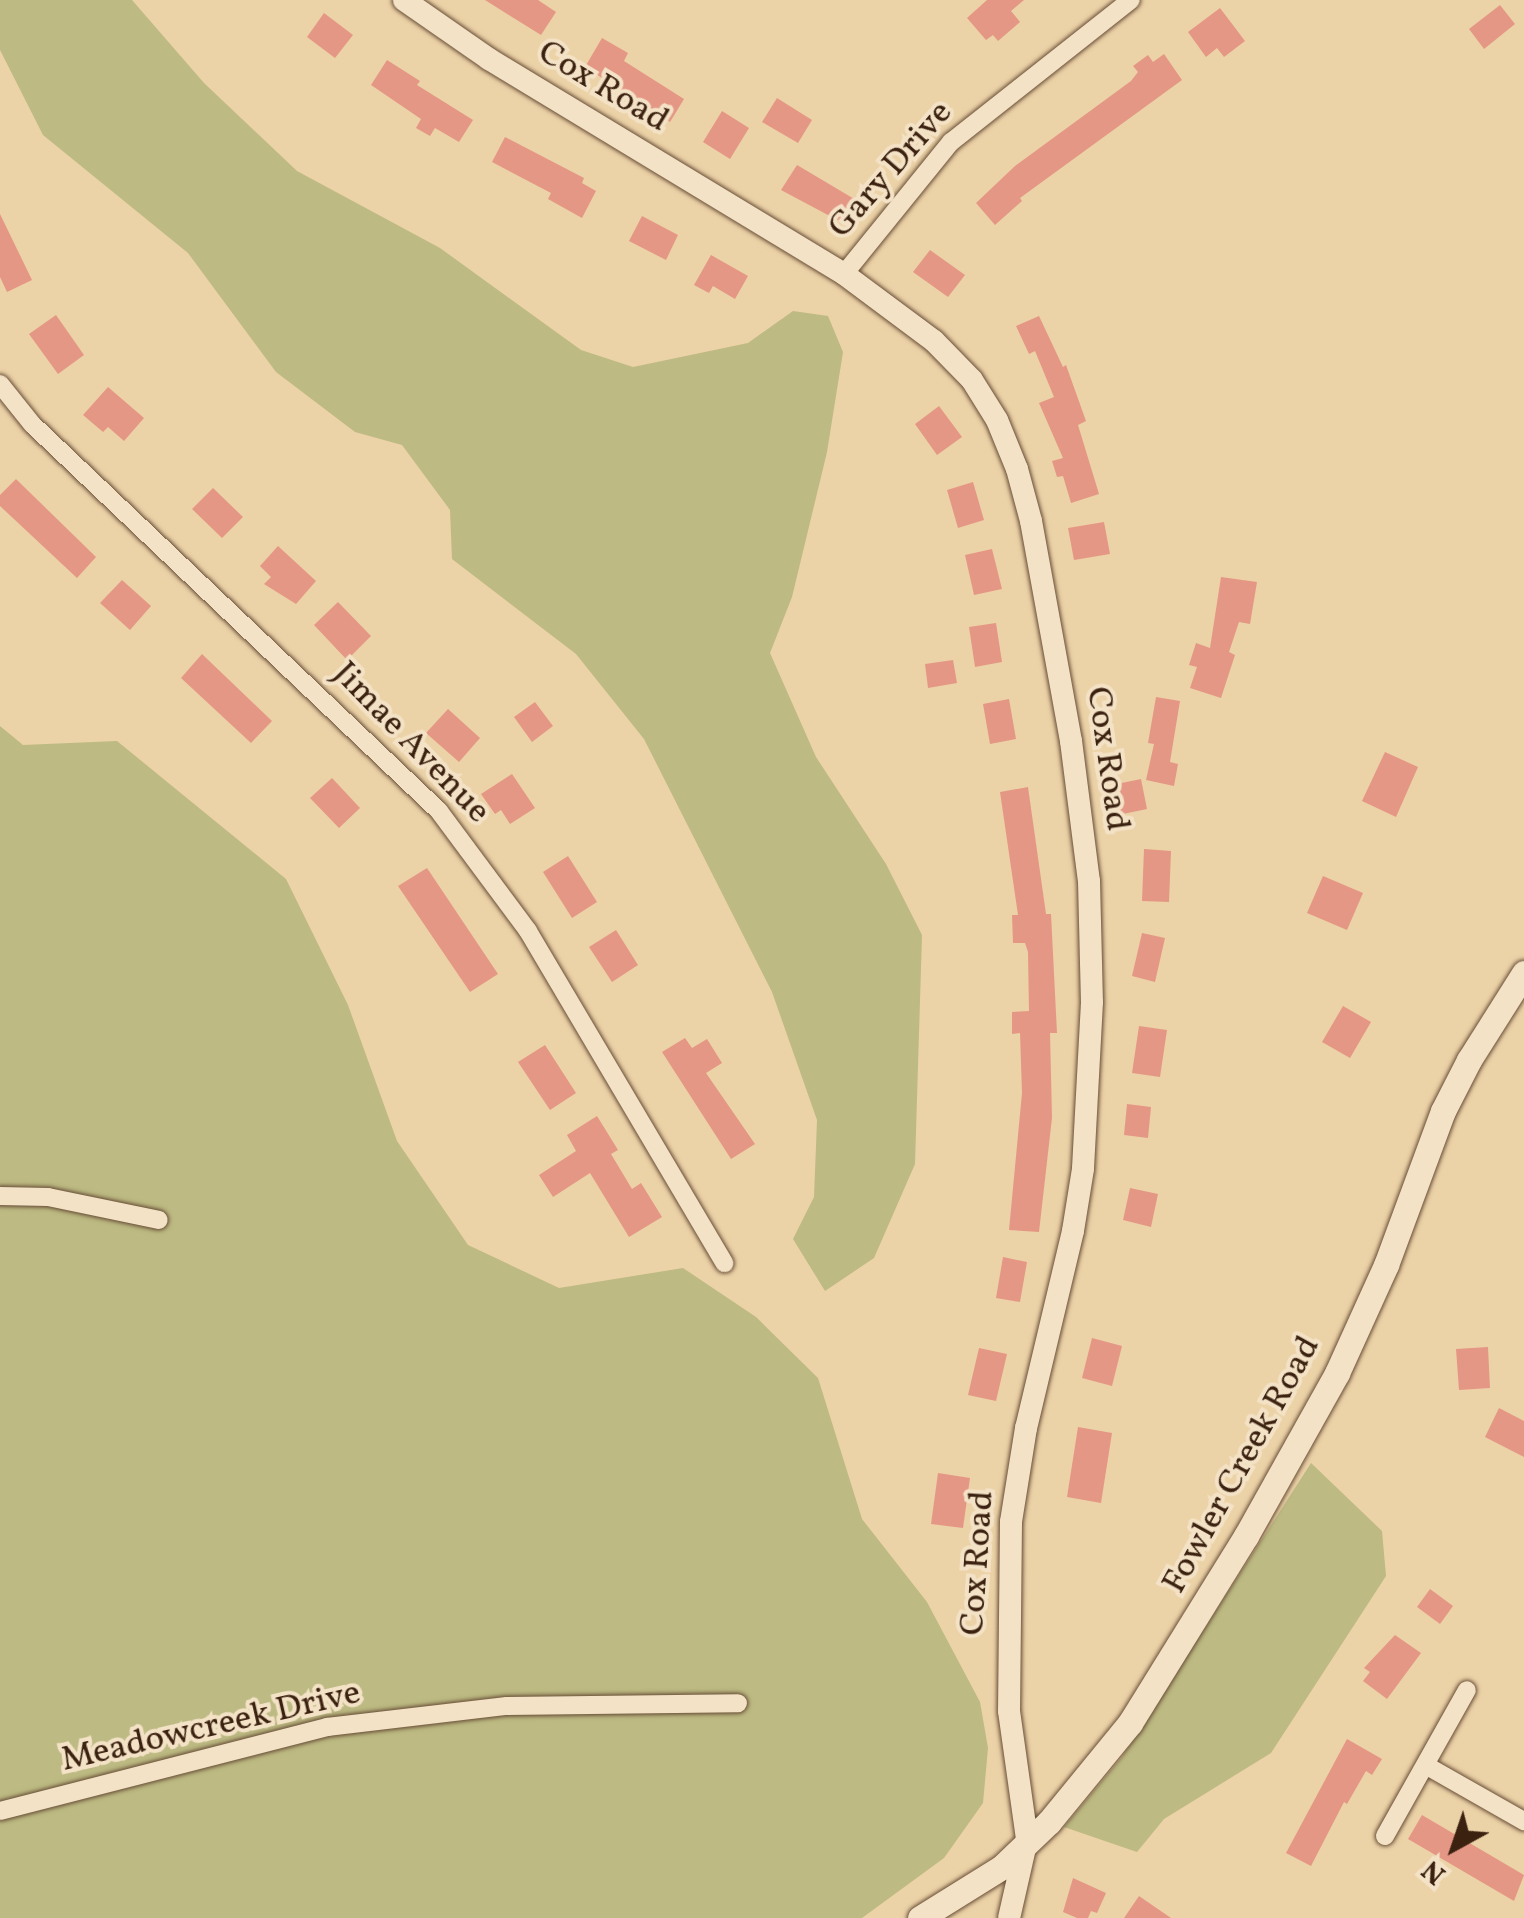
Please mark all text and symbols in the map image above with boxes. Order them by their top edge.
street label: Cox Road [530,32,676,142]
street label: Gary Drive [820,92,962,248]
street label: Jimae Avenue [323,653,499,833]
street label: Cox Road [1076,684,1138,834]
street label: Fowler Creek Road [1154,1329,1330,1601]
street label: Cox Road [952,1489,1004,1637]
street label: Meadowcreek Drive [57,1672,365,1782]
north arrow [1404,1798,1504,1898]
text: N [1414,1850,1455,1893]

